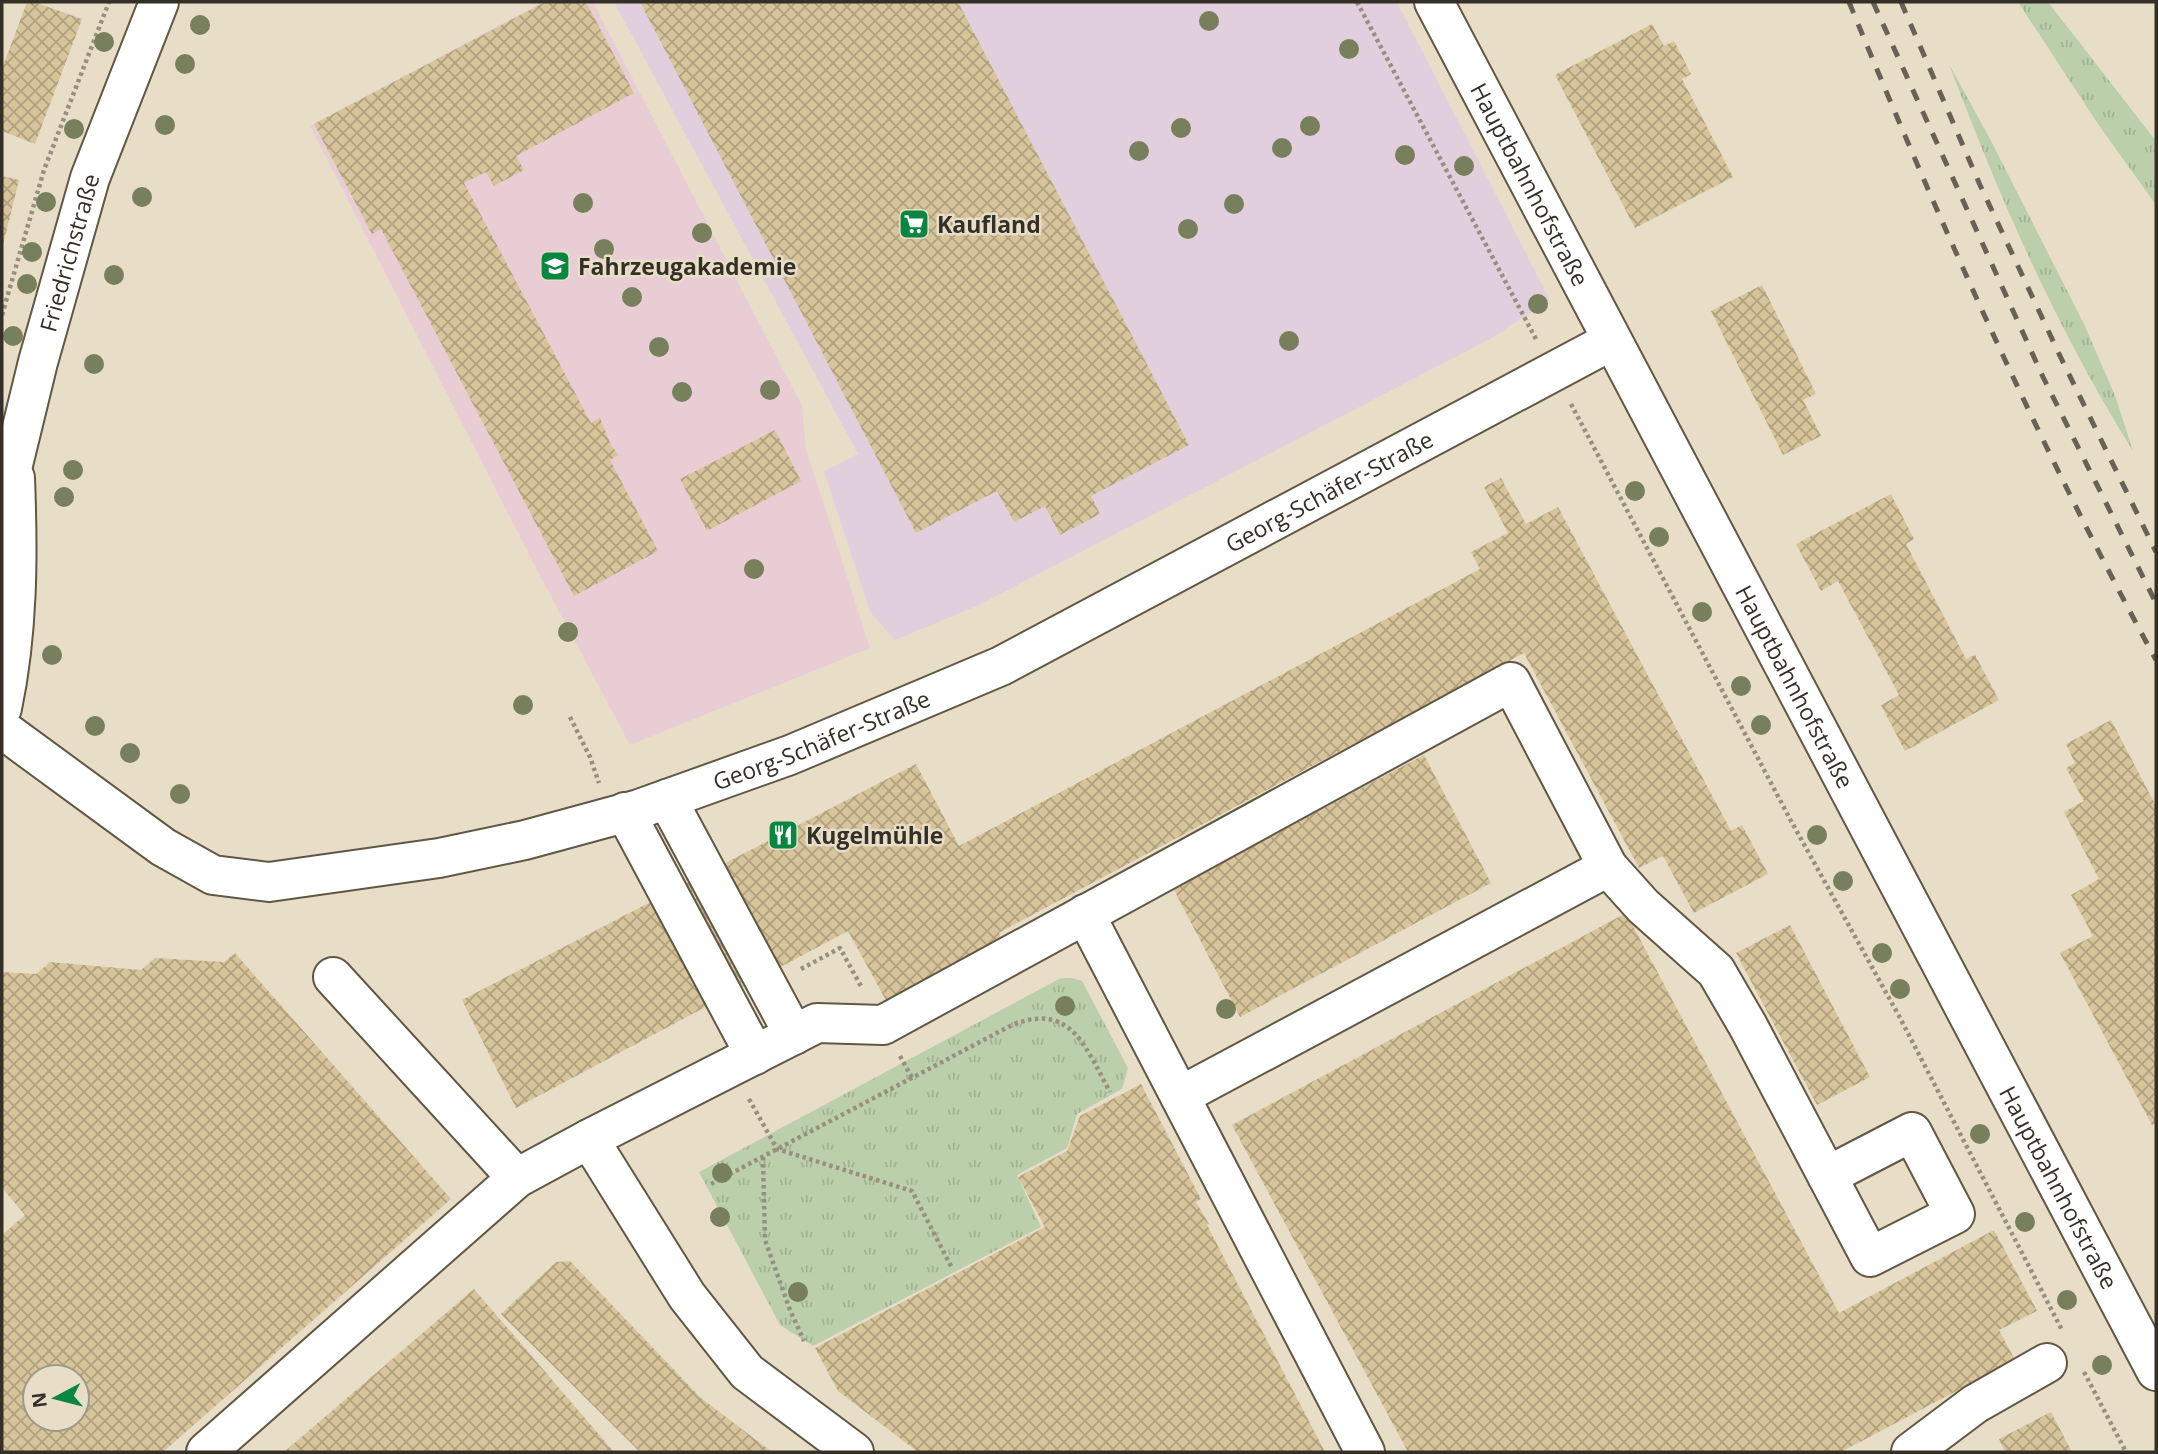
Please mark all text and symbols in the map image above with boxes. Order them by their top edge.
street label: Hauptbahnhofstraße [1463,77,1597,291]
street label: Friedrichstraße [31,170,106,335]
supermarket icon: Kaufland [897,207,931,241]
place label: Kaufland [937,208,1041,240]
school or university icon: Fahrzeugakademie [538,249,572,283]
place label: Fahrzeugakademie [578,250,796,282]
street label: Georg-Schäfer-Straße [1219,423,1438,560]
street label: Hauptbahnhofstraße [1728,579,1862,794]
street label: Georg-Schäfer-Straße [708,682,935,797]
restaurant icon: Kugelmühle [766,818,800,852]
place label: Kugelmühle [806,819,943,851]
street label: Hauptbahnhofstraße [1992,1080,2126,1294]
north arrow [21,1363,91,1433]
text: N [25,1391,53,1409]

